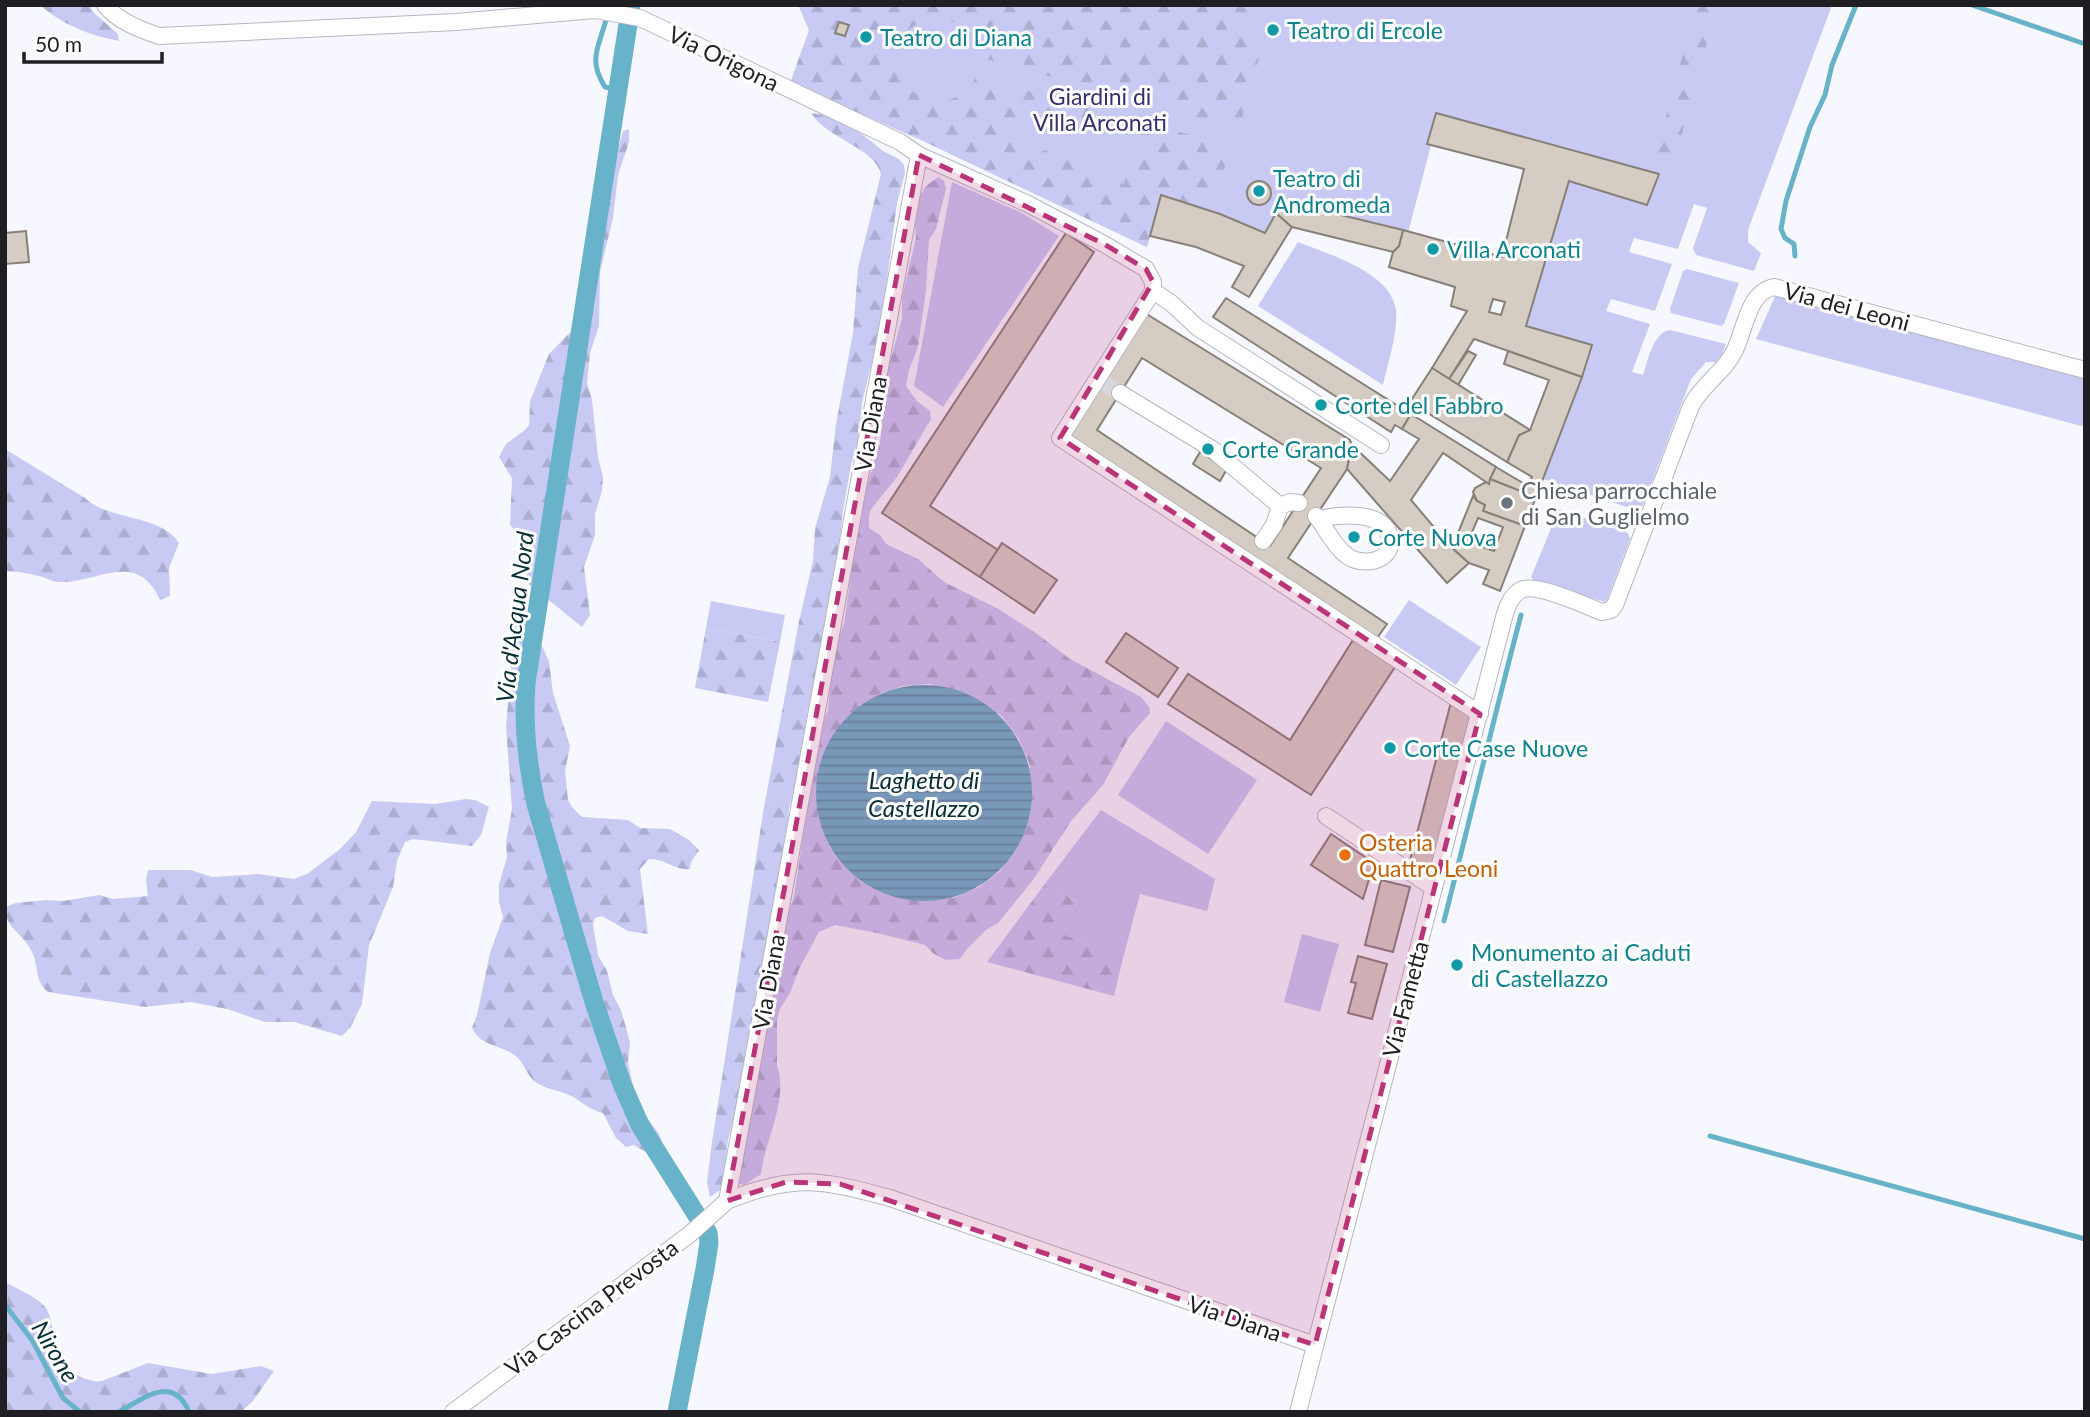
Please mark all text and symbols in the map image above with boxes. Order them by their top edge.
place label: Teatro di Ercole [1287,16,1443,44]
street label: Via Origona [664,19,784,97]
scale bar [24,21,163,65]
marker: Teatro di Ercole [1265,22,1281,38]
place label: Teatro di Diana [880,23,1032,51]
marker: Teatro di Diana [858,29,874,45]
text: 50 m [35,31,82,56]
park label: Giardini di Villa Arconati [1033,82,1167,136]
place label: Teatro di Andromeda [1273,164,1391,218]
marker: Teatro di Andromeda [1251,183,1267,199]
place label: Villa Arconati [1447,235,1581,263]
marker: Villa Arconati [1425,241,1441,257]
street label: Via dei Leoni [1781,276,1913,336]
street label: Via Diana [848,374,892,474]
place label: Corte del Fabbro [1335,391,1504,419]
marker: Corte del Fabbro [1313,397,1329,413]
place label: Corte Grande [1222,435,1359,463]
marker: Corte Grande [1200,441,1216,457]
place label: Chiesa parrocchiale di San Guglielmo [1521,476,1717,530]
marker: Chiesa parrocchiale di San Guglielmo [1499,495,1515,511]
place label: Corte Nuova [1368,523,1497,551]
water label: Via d'Acqua Nord [489,529,539,704]
marker: Corte Nuova [1346,529,1362,545]
place label: Corte Case Nuove [1404,734,1588,762]
marker: Corte Case Nuove [1382,740,1398,756]
water label: Laghetto di Castellazzo [868,765,980,822]
place label: Osteria Quattro Leoni [1359,828,1498,882]
marker: Osteria Quattro Leoni [1337,847,1353,863]
street label: Via Diana [746,932,790,1032]
street label: Via Fametta [1376,938,1434,1060]
place label: Monumento ai Caduti di Castellazzo [1471,938,1691,992]
marker: Monumento ai Caduti di Castellazzo [1449,957,1465,973]
street label: Via Cascina Prevosta [499,1233,683,1381]
street label: Via Diana [1185,1289,1285,1347]
water label: Nirone [26,1315,86,1387]

